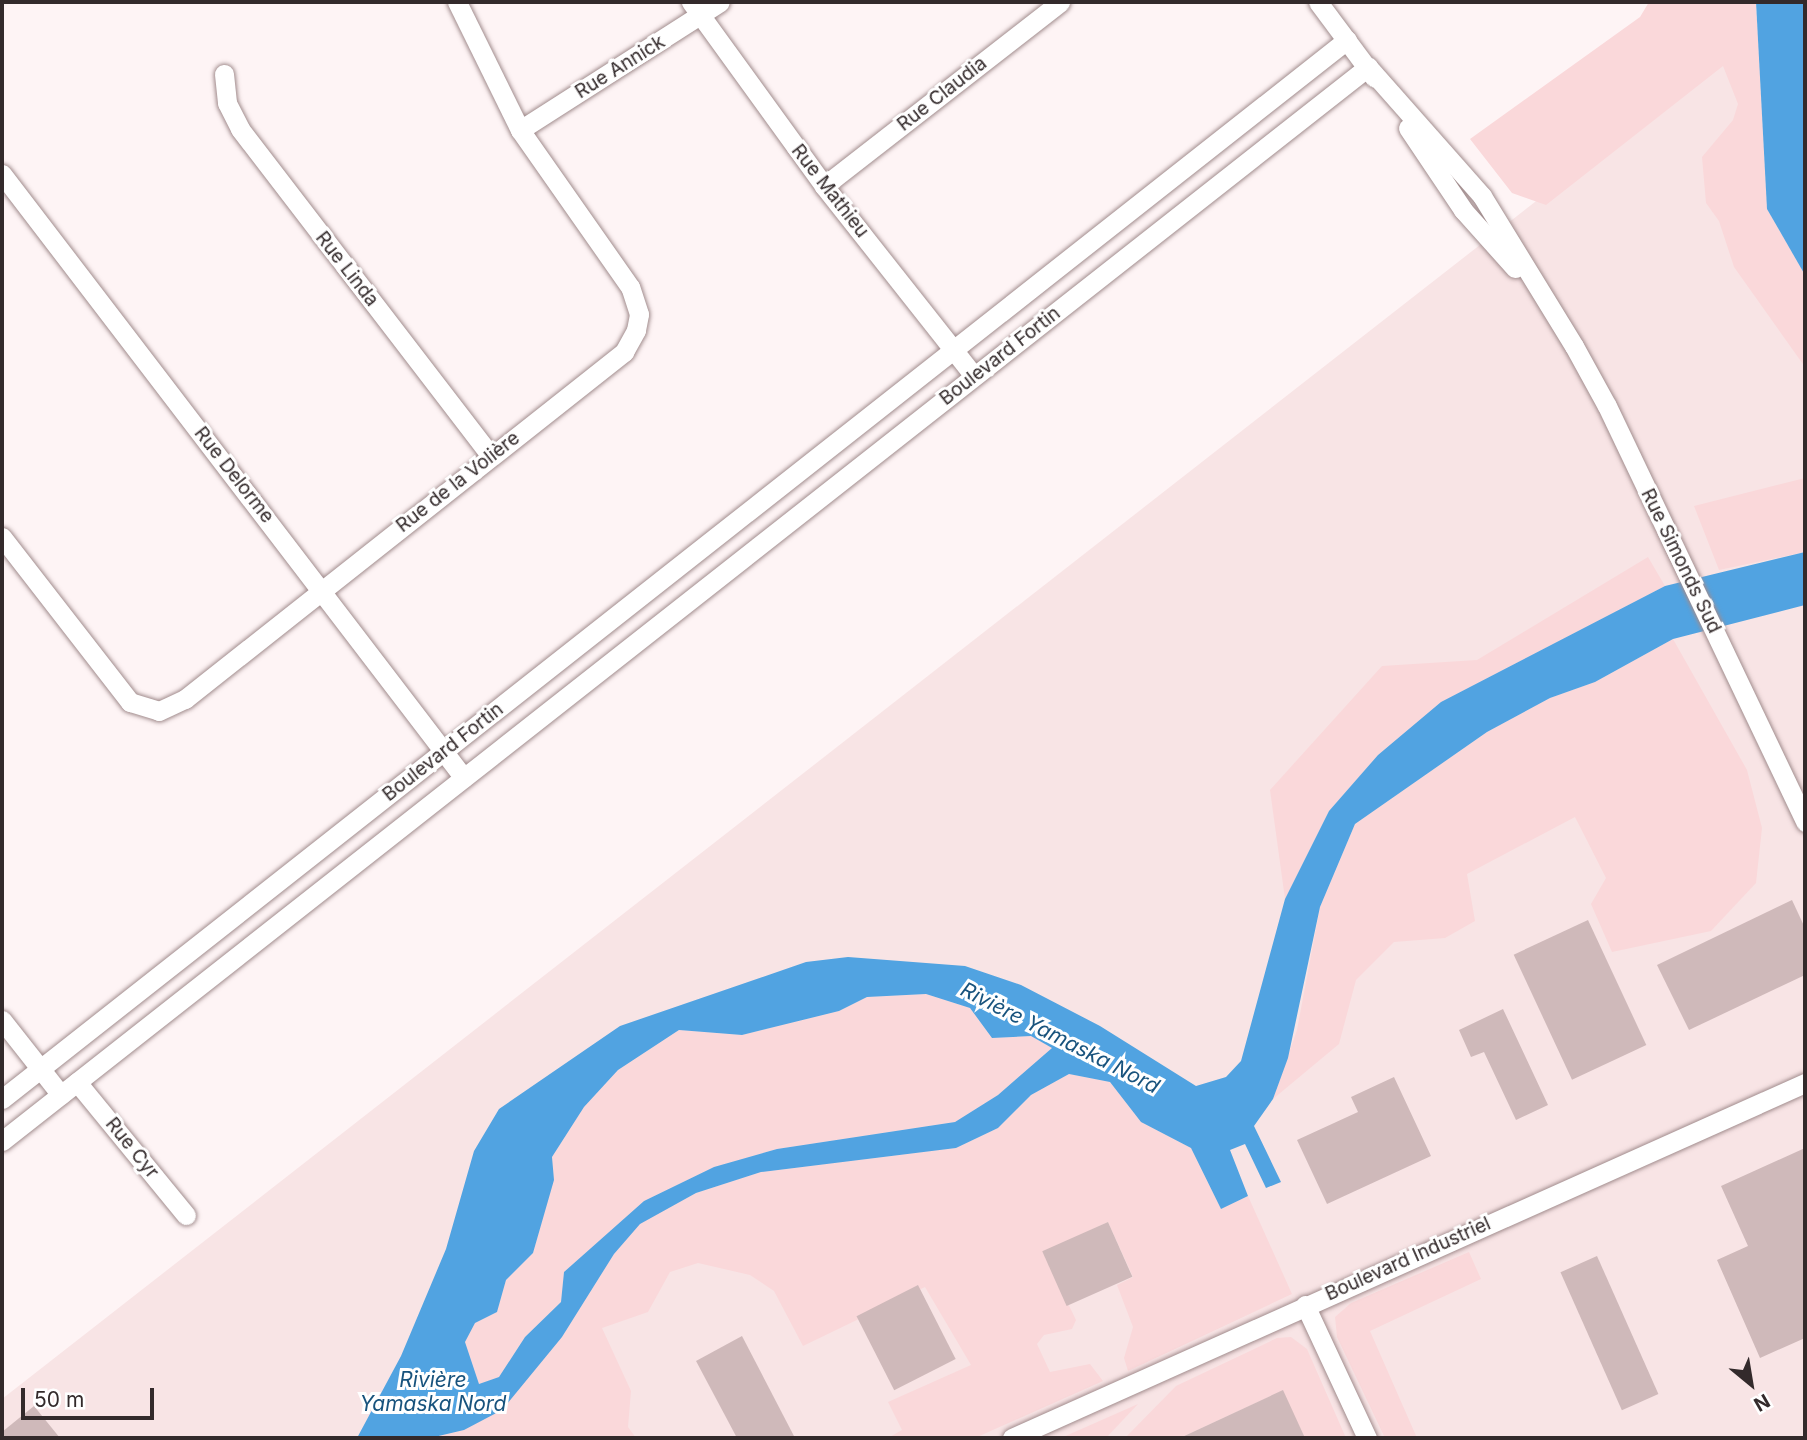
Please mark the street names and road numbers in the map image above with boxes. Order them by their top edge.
street label: Rue Annick [571,30,669,104]
street label: Rue Claudia [893,52,991,136]
street label: Rue Mathieu [787,140,873,242]
street label: Rue Linda [311,227,383,311]
street label: Boulevard Fortin [935,302,1065,410]
street label: Rue Delorme [189,422,279,528]
street label: Rue de la Volière [392,427,524,537]
street label: Rue Simonds Sud [1636,485,1726,637]
street label: Boulevard Fortin [378,698,508,806]
street label: Rue Cyr [101,1113,163,1183]
street label: Boulevard Industriel [1322,1212,1494,1306]

